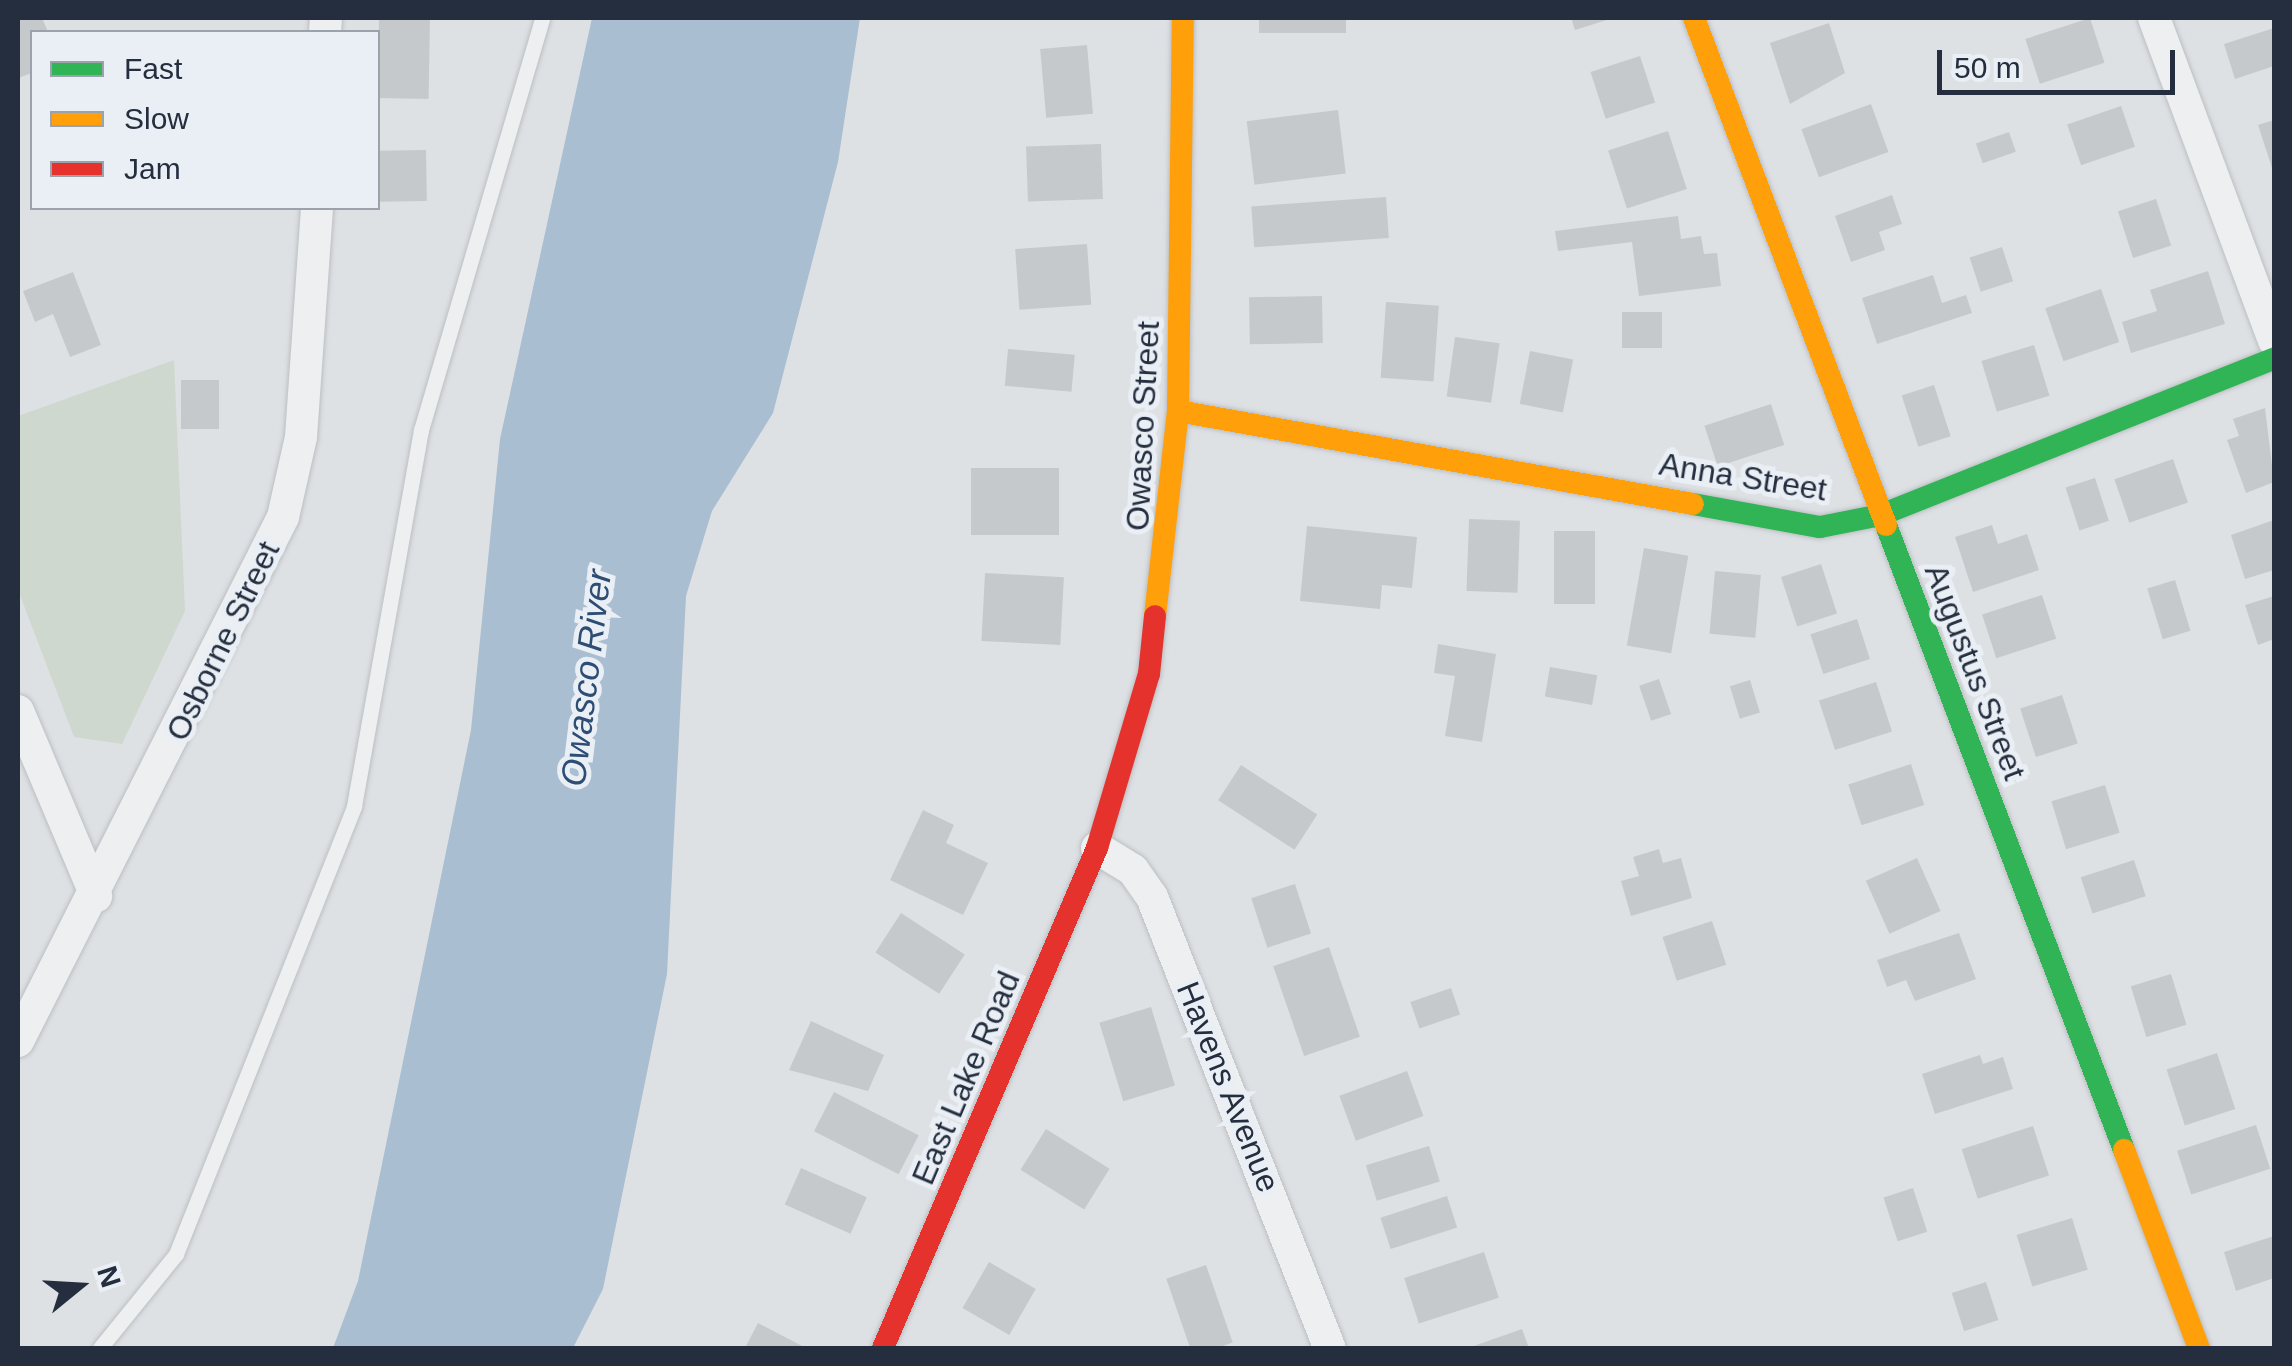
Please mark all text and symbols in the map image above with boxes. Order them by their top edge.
legend [30,30,380,210]
scale bar [1942,30,2180,92]
text: 50 m [1954,51,2021,84]
text: Fast [124,52,182,85]
text: Slow [124,102,189,135]
text: Jam [124,152,181,185]
street label: Owasco Street [1118,320,1168,532]
street label: Anna Street [1657,445,1829,509]
street label: Osborne Street [158,535,288,747]
street label: Augustus Street [1916,559,2034,785]
water label: Owasco River [552,567,620,789]
street label: East Lake Road [904,966,1028,1190]
street label: Havens Avenue [1168,975,1288,1199]
north arrow [30,1236,130,1336]
text: N [91,1262,127,1291]

